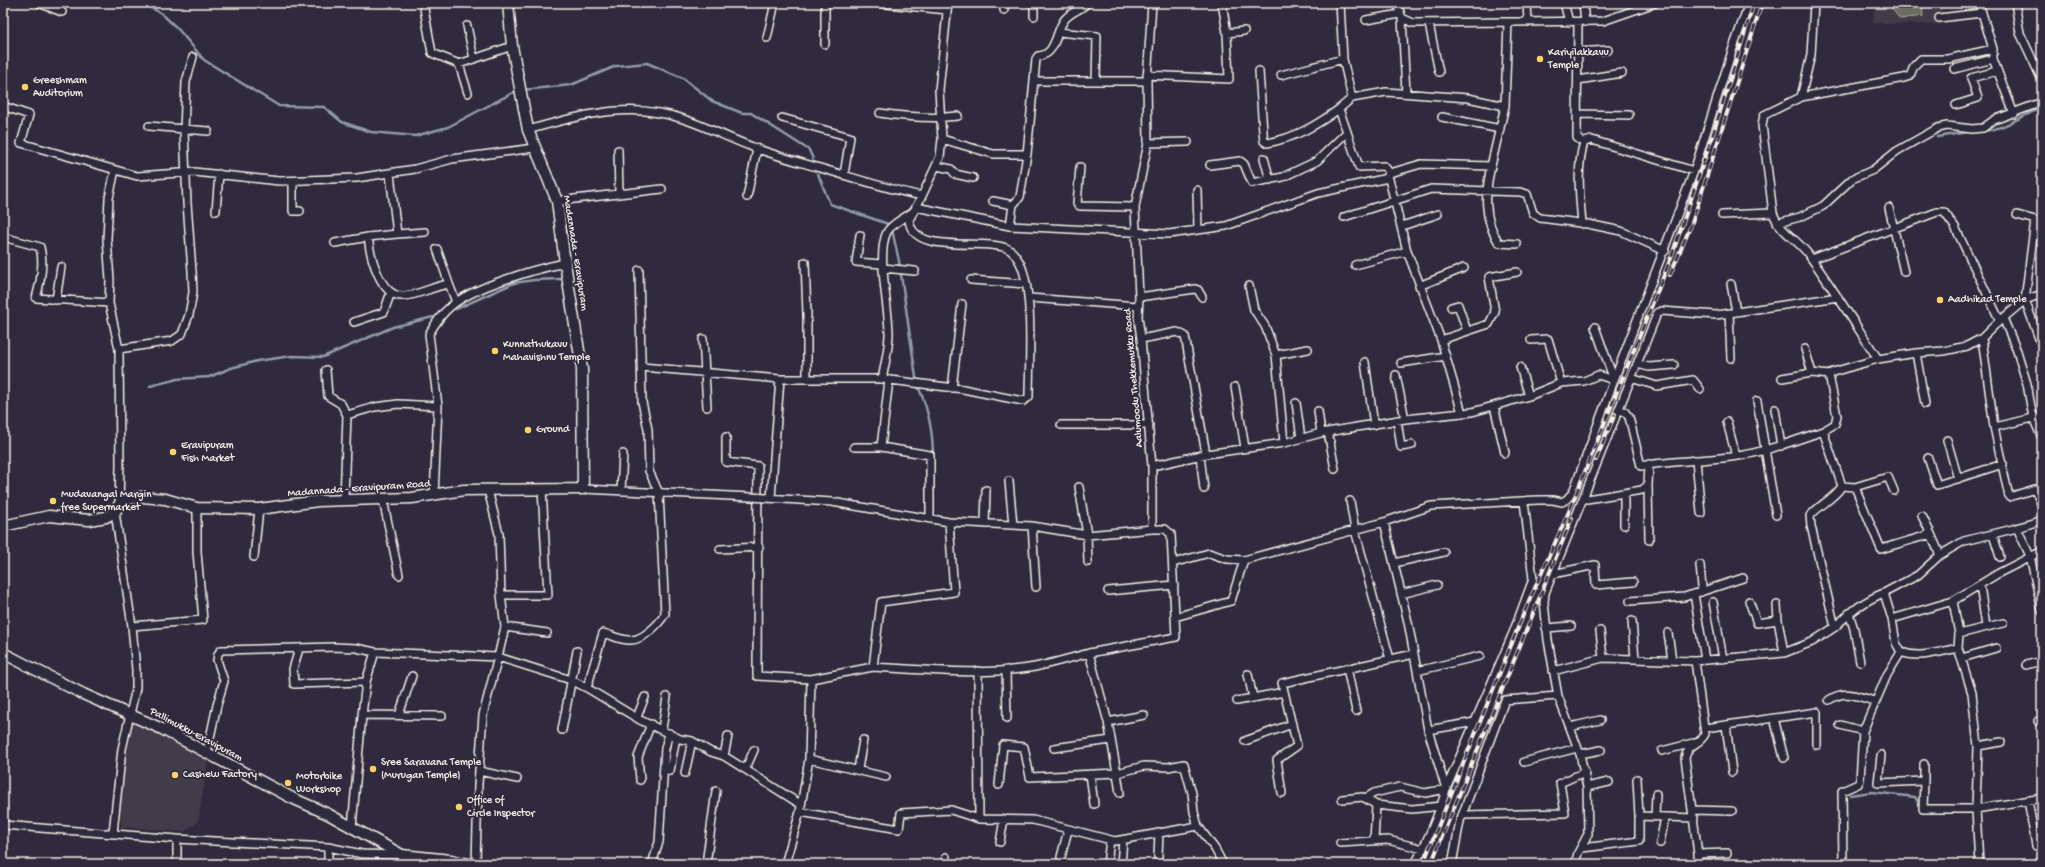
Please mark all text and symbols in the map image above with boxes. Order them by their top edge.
place label: Kariyilakkavu Temple [1547,47,1609,72]
marker: Kariyilakkavu Temple [1535,54,1545,64]
place label: Greeshmam Auditorium [33,75,87,100]
marker: Greeshmam Auditorium [20,82,30,92]
street label: Madannada - Eravipuram [560,195,590,312]
place label: Aadhikad Temple [1948,294,2027,306]
marker: Aadhikad Temple [1935,295,1945,305]
street label: Aalumoodu Thekkemukku Road [1122,306,1146,448]
place label: Kunnathukavu Mahavishnu Temple [503,339,590,364]
marker: Kunnathukavu Mahavishnu Temple [490,346,500,356]
place label: Ground [536,424,571,436]
marker: Ground [523,425,533,435]
place label: Eravipuram Fish Market [180,440,236,465]
marker: Eravipuram Fish Market [168,447,178,457]
street label: Madannada - Eravipuram Road [287,478,432,500]
place label: Mudavangal Margin free Supermarket [60,489,152,514]
marker: Mudavangal Margin free Supermarket [48,496,58,506]
street label: Pallimukku-Eravipuram [147,705,245,765]
place label: Sree Saravana Temple (Murugan Temple) [381,757,482,782]
marker: Sree Saravana Temple (Murugan Temple) [368,764,378,774]
place label: Cashew Factory [183,769,257,781]
marker: Cashew Factory [170,770,180,780]
place label: Motorbike Workshop [296,771,343,796]
marker: Motorbike Workshop [283,778,293,788]
place label: Office of Circle Inspector [467,794,536,820]
marker: Office of Circle Inspector [454,802,464,812]

